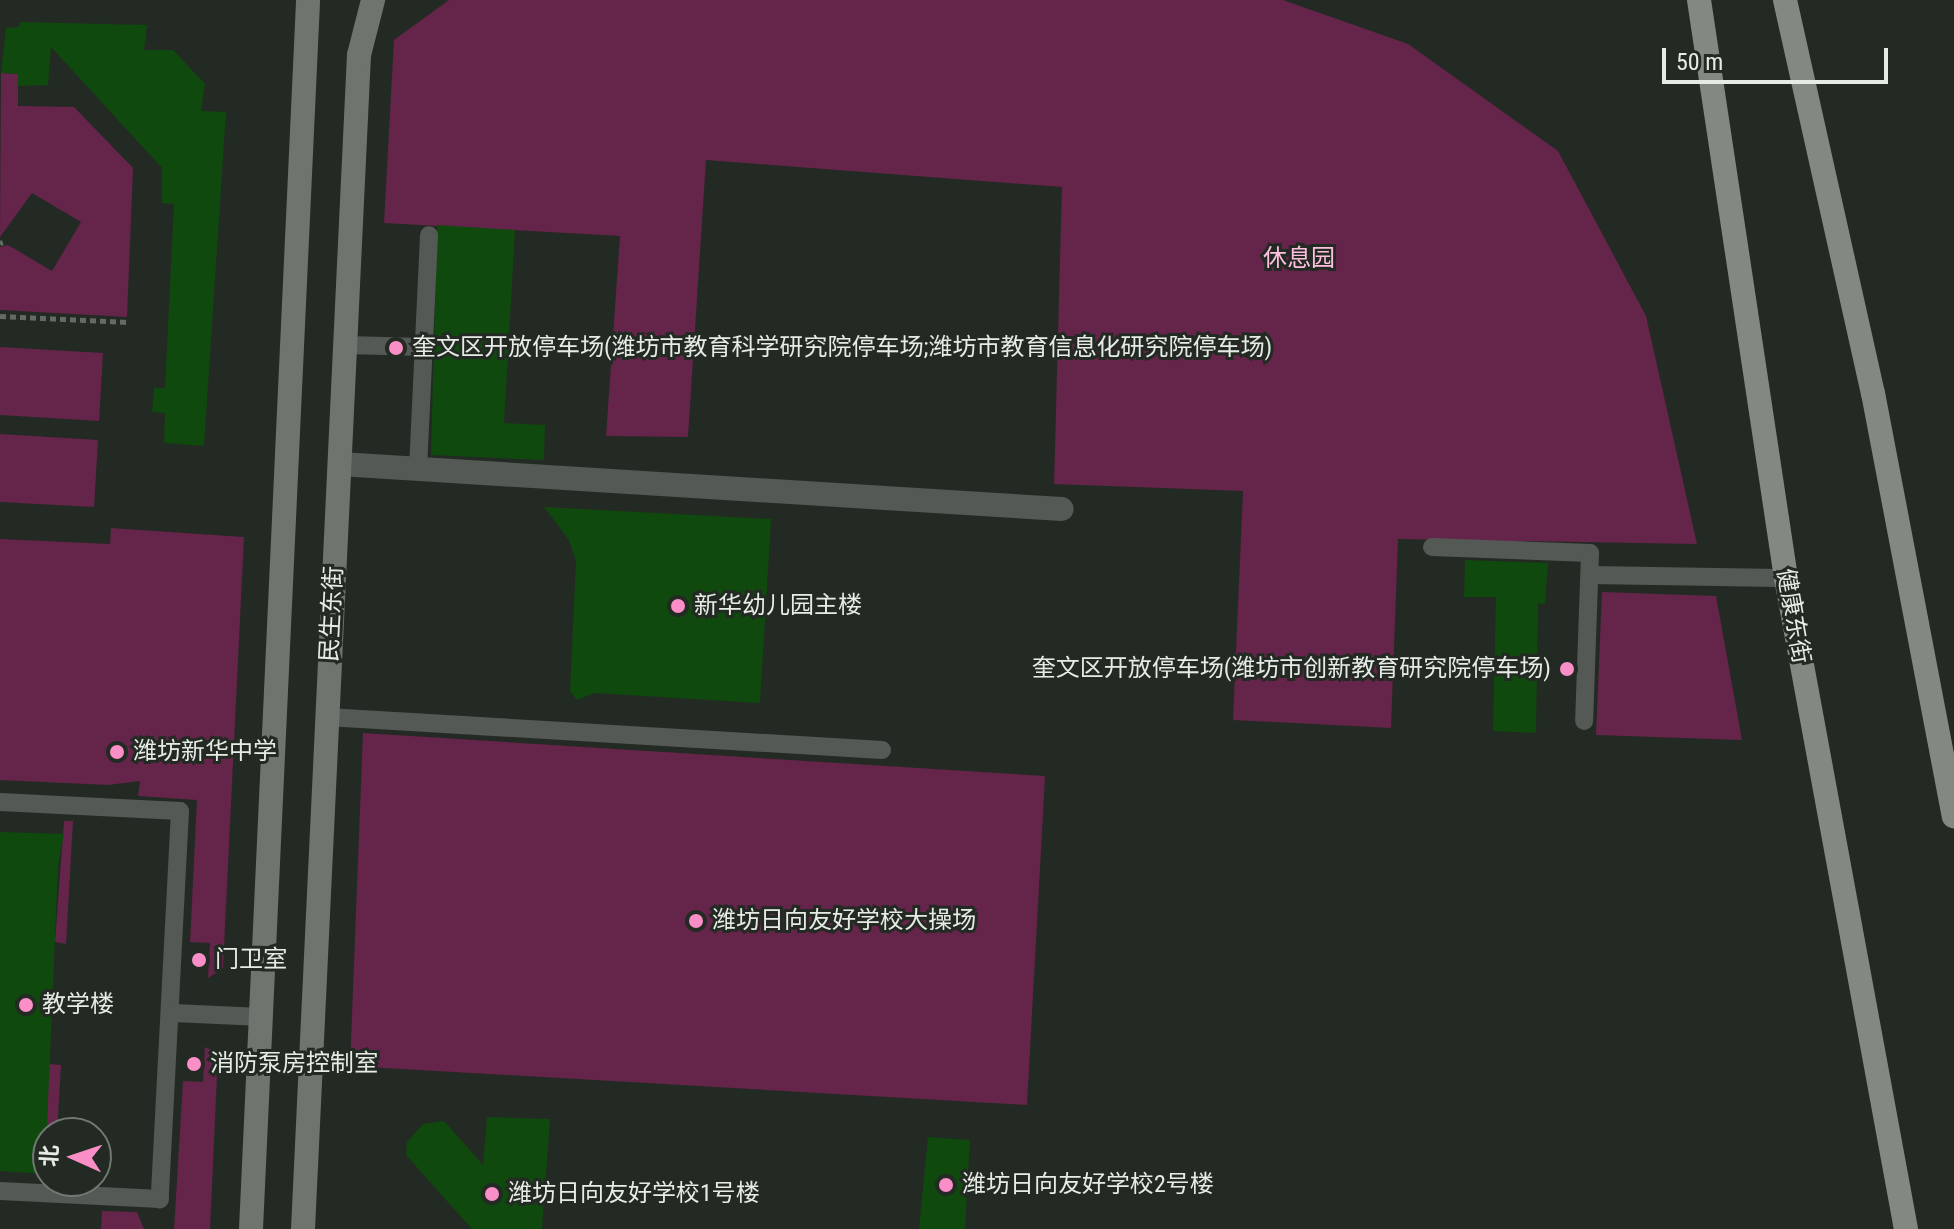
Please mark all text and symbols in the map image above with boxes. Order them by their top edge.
scale bar [1666,32,1892,82]
text: 50 m [1676,48,1723,76]
park label: 休息园 [1263,245,1335,273]
place label: 奎文区开放停车场(潍坊市教育科学研究院停车场;潍坊市教育信息化研究院停车场) [412,334,1272,362]
marker: 奎文区开放停车场(潍坊市教育科学研究院停车场;潍坊市教育信息化研究院停车场) [387,339,405,357]
street label: 民生东街 [315,565,349,663]
street label: 健康东街 [1770,566,1816,666]
place label: 新华幼儿园主楼 [694,592,862,620]
marker: 新华幼儿园主楼 [669,597,687,615]
place label: 奎文区开放停车场(潍坊市创新教育研究院停车场) [1032,655,1551,683]
marker: 奎文区开放停车场(潍坊市创新教育研究院停车场) [1558,660,1576,678]
place label: 潍坊新华中学 [133,738,277,766]
marker: 潍坊新华中学 [108,743,126,761]
place label: 潍坊日向友好学校大操场 [712,907,976,935]
marker: 潍坊日向友好学校大操场 [687,912,705,930]
place label: 门卫室 [215,946,287,974]
marker: 门卫室 [190,951,208,969]
place label: 教学楼 [42,991,114,1019]
marker: 教学楼 [17,996,35,1014]
place label: 消防泵房控制室 [210,1050,378,1078]
marker: 消防泵房控制室 [185,1055,203,1073]
north arrow [32,1117,112,1197]
text: 北 [36,1144,63,1167]
place label: 潍坊日向友好学校2号楼 [962,1171,1214,1199]
marker: 潍坊日向友好学校2号楼 [937,1176,955,1194]
place label: 潍坊日向友好学校1号楼 [508,1180,760,1208]
marker: 潍坊日向友好学校1号楼 [483,1185,501,1203]

